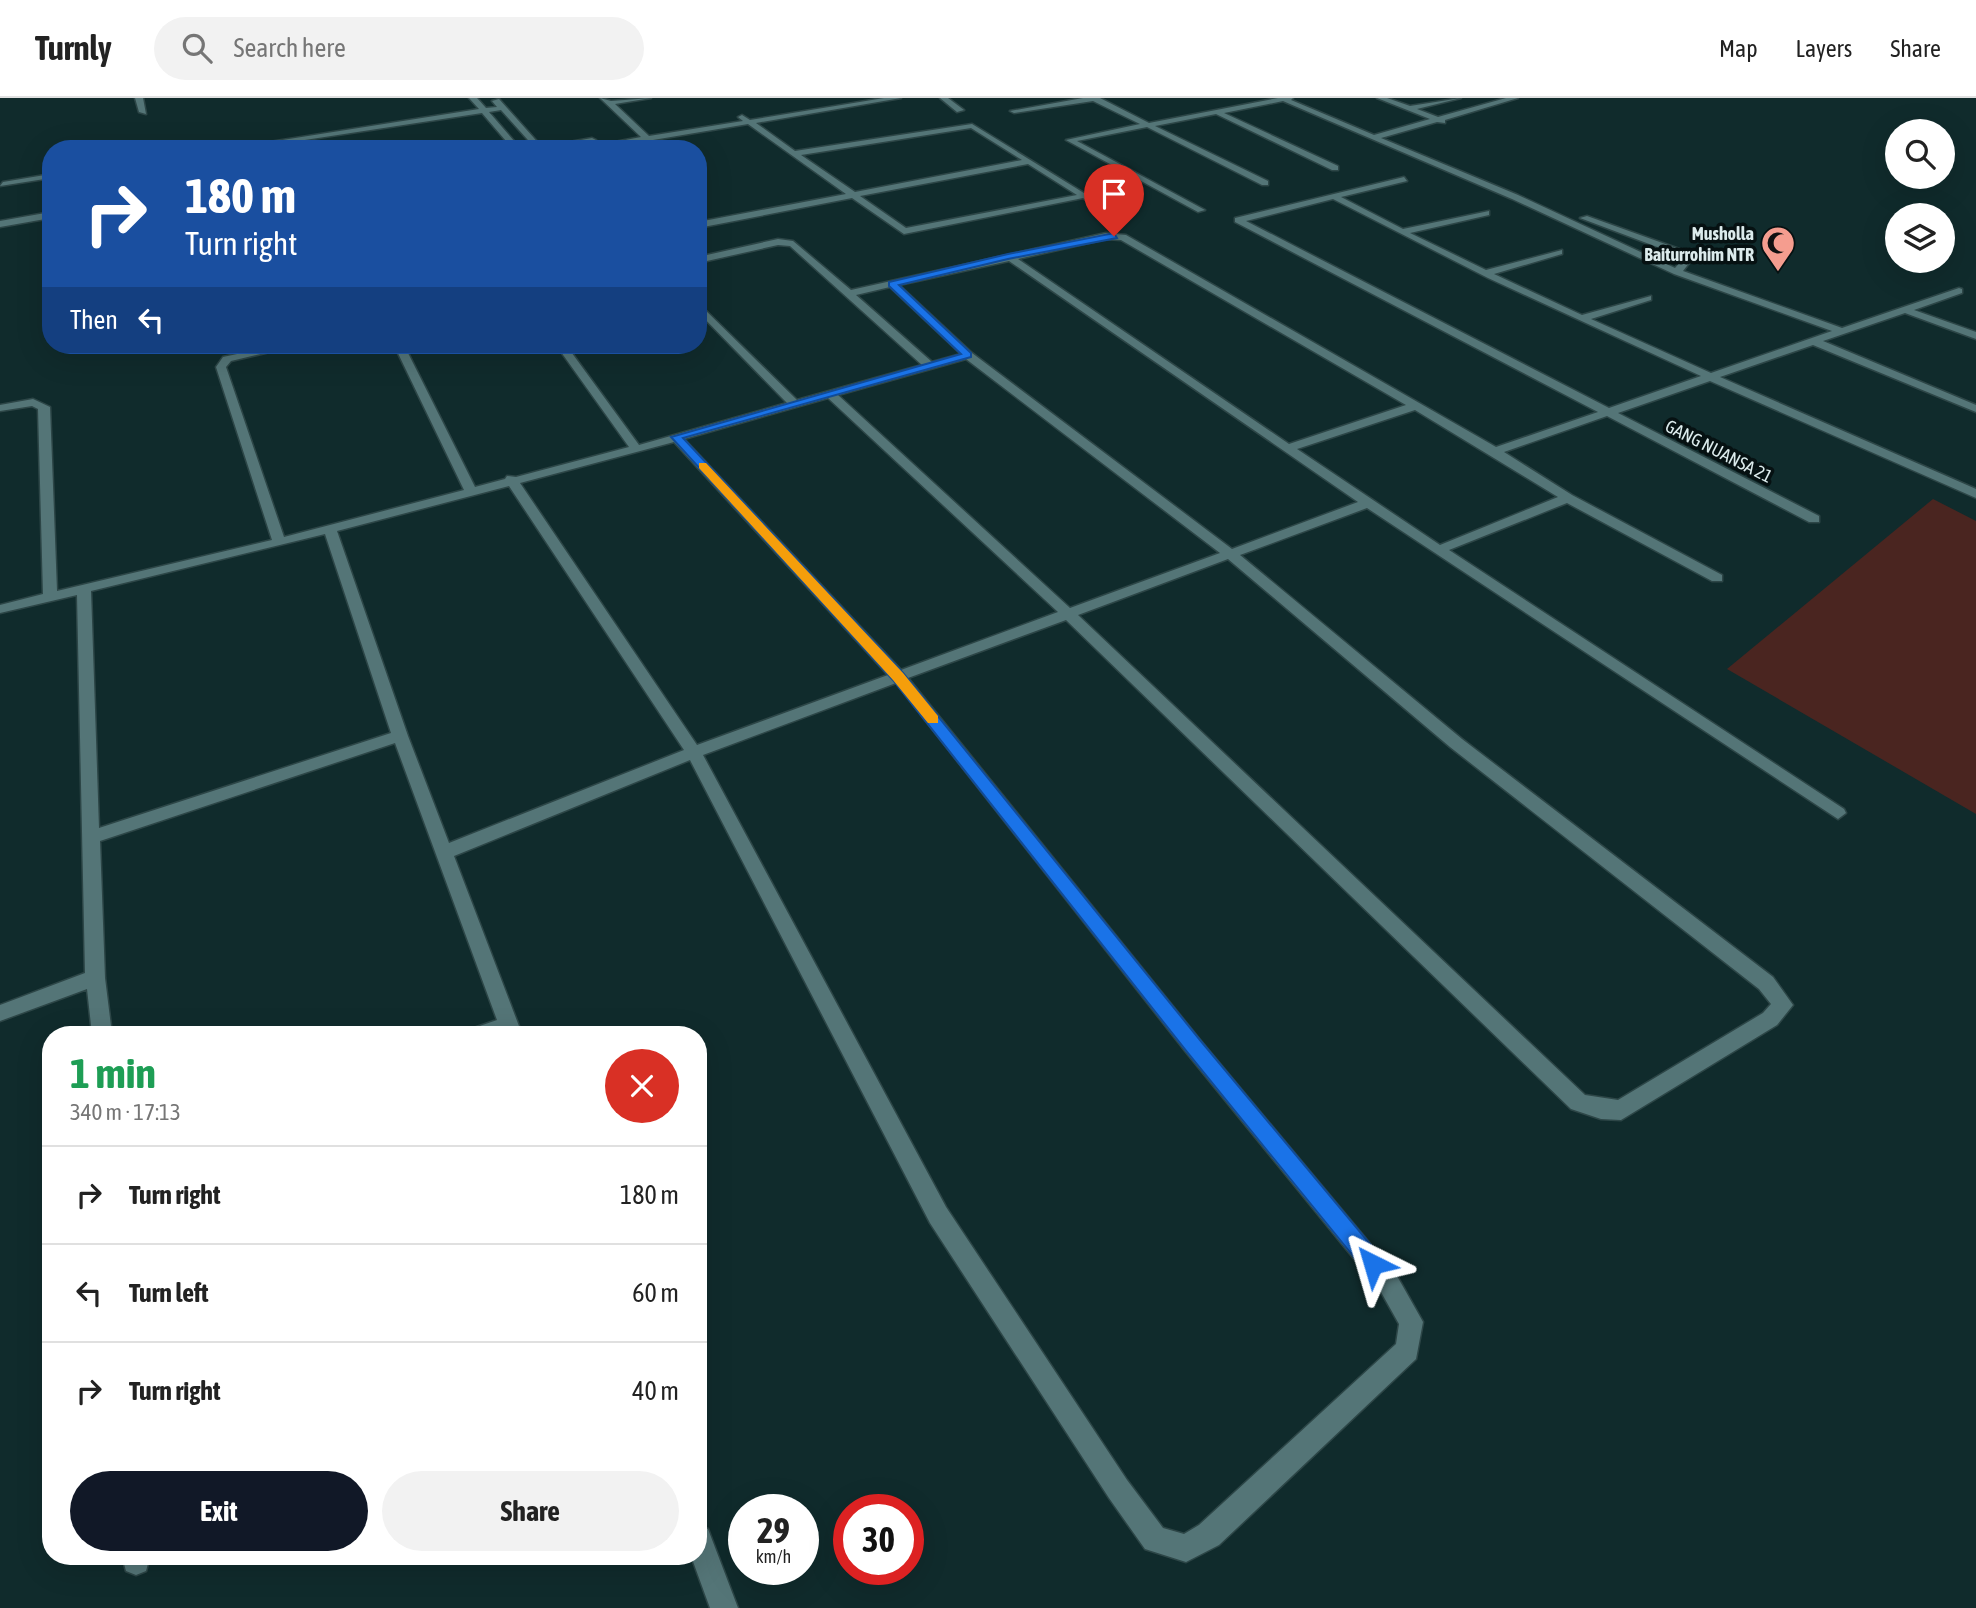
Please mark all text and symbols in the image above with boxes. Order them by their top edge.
search box [154,17,644,80]
text: Turnly [35,29,112,67]
icon: search [178,29,216,67]
text: Search here [234,33,346,63]
text: Map [1719,35,1758,62]
text: Layers [1796,35,1852,62]
text: Share [1890,35,1941,62]
map controls [1885,119,1955,273]
button: search [1885,119,1955,189]
pin [1084,164,1144,236]
text: 180 m [185,167,296,223]
icon: right [70,168,161,259]
icon: arrive [1095,175,1133,213]
button: layers [1885,203,1955,273]
place label: Musholla Baiturrohim NTR [1644,223,1754,265]
mosque icon: Musholla Baiturrohim NTR [1759,224,1797,273]
text: Turn right [185,225,298,262]
icon: left [132,301,170,339]
text: Then [70,305,118,335]
street label: GANG NUANSA 21 [1662,415,1776,487]
text: 1 min [70,1049,156,1097]
button: close [605,1049,679,1123]
text: 340 m · 17:13 [70,1099,181,1125]
icon: right [70,1176,108,1214]
text: Turn right [129,1180,220,1210]
text: 180 m [620,1180,679,1210]
position arrow [1336,1227,1410,1301]
icon: left [70,1274,108,1312]
text: Turn left [129,1278,209,1308]
text: 60 m [632,1278,679,1308]
icon: right [70,1372,108,1410]
text: Turn right [129,1376,220,1406]
text: 40 m [632,1376,679,1406]
button: Exit [70,1471,368,1551]
button: Share [382,1471,679,1551]
speed limit sign: 30 [833,1494,924,1585]
text: 29 [757,1510,790,1550]
text: km/h [756,1546,791,1567]

